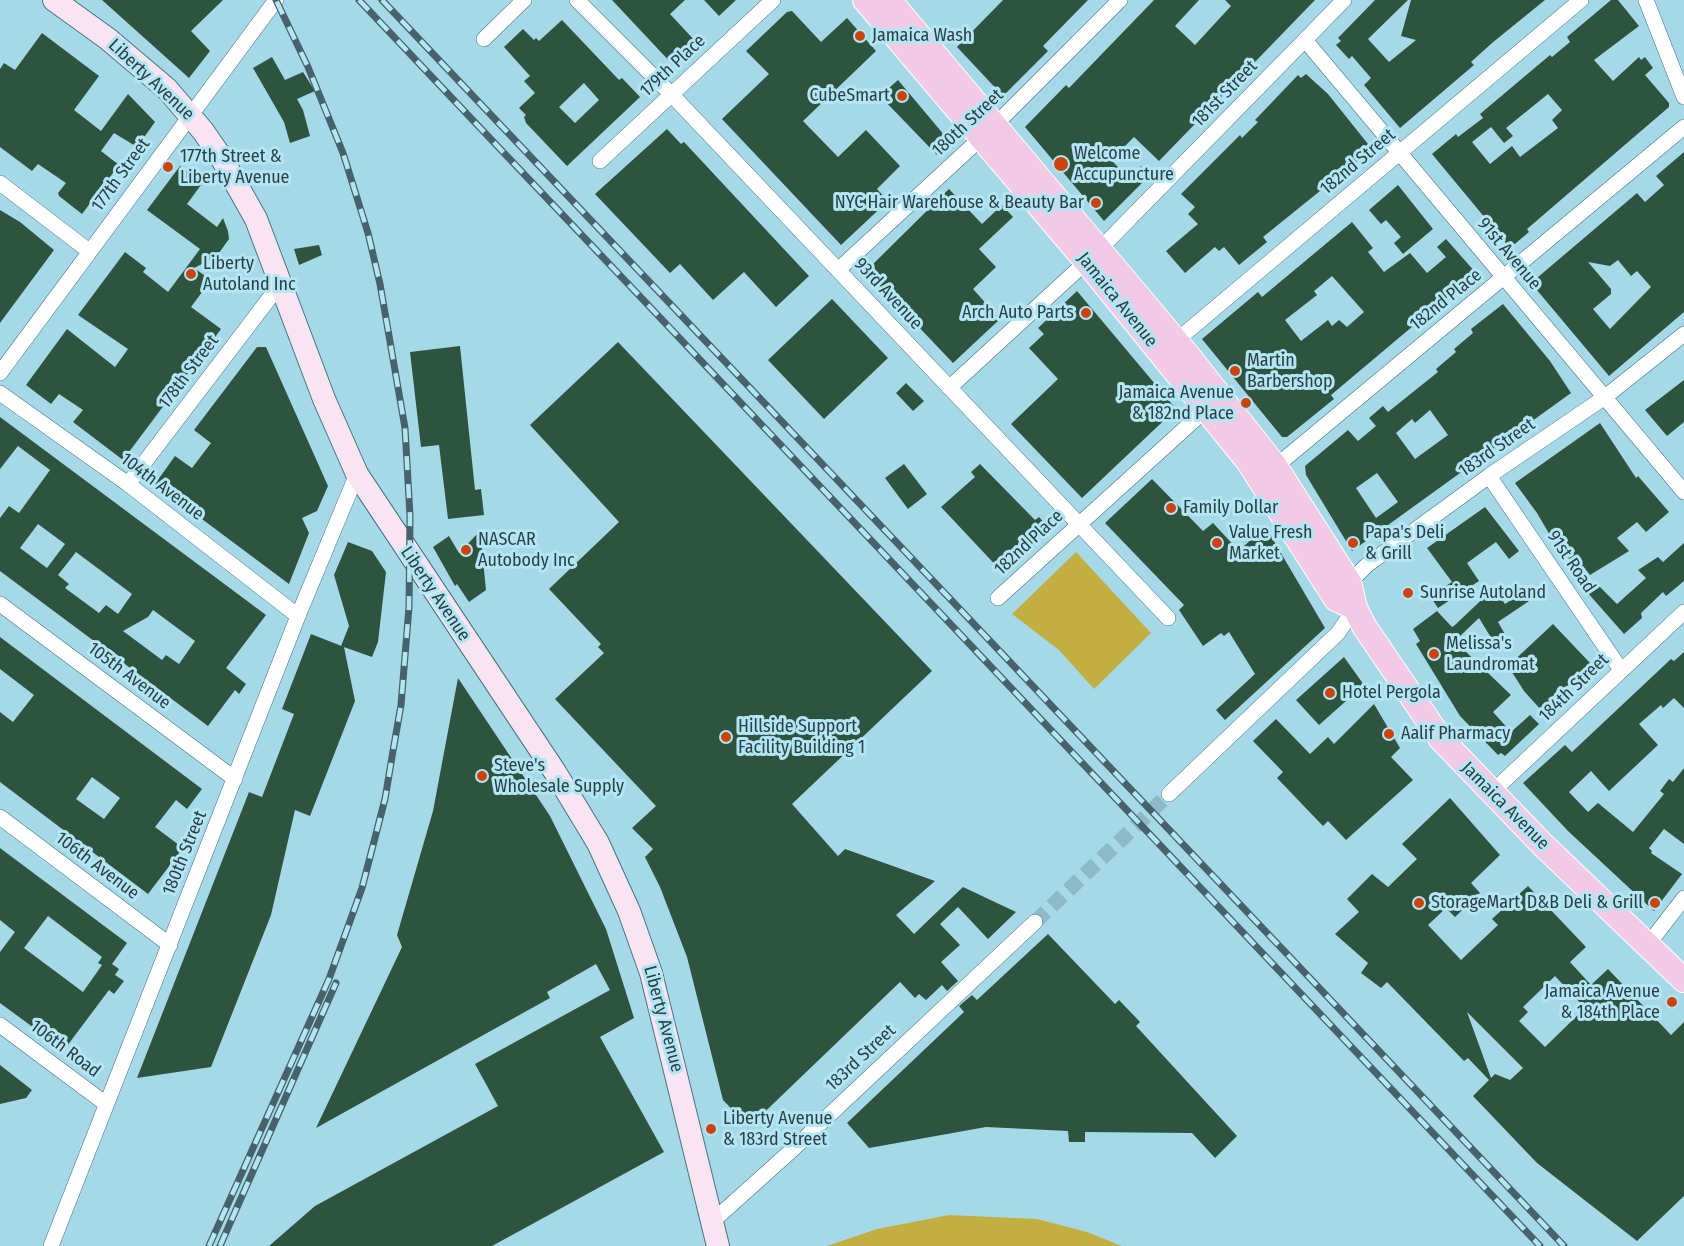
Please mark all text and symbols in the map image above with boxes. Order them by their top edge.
place label: Jamaica Wash [872,25,972,47]
marker: Jamaica Wash [853,29,867,43]
street label: 179th Place [636,30,710,102]
street label: Liberty Avenue [104,35,198,125]
street label: 181st Street [1188,56,1262,132]
place label: CubeSmart [810,85,890,107]
street label: 180th Street [928,85,1008,161]
marker: CubeSmart [895,89,909,103]
street label: 182nd Street [1316,124,1400,200]
street label: 177th Street [87,134,155,216]
place label: Welcome Accupuncture [1074,143,1174,186]
place label: 177th Street & Liberty Avenue [180,146,289,188]
marker: Welcome Accupuncture [1052,155,1070,173]
marker: 177th Street & Liberty Avenue [161,160,175,174]
place label: NYC Hair Warehouse & Beauty Bar [835,192,1084,214]
marker: NYC Hair Warehouse & Beauty Bar [1089,196,1103,210]
street label: 91st Avenue [1473,214,1545,294]
street label: Jamaica Avenue [1072,248,1162,352]
place label: Liberty Autoland Inc [203,253,296,296]
street label: 93rd Avenue [849,254,927,334]
street label: 182nd Place [1406,264,1486,336]
marker: Liberty Autoland Inc [184,267,198,281]
place label: Arch Auto Parts [962,302,1074,324]
marker: Arch Auto Parts [1079,306,1093,320]
street label: 178th Street [154,331,224,413]
place label: Martin Barbershop [1247,350,1333,392]
marker: Martin Barbershop [1228,364,1242,378]
place label: Jamaica Avenue & 182nd Place [1118,382,1234,424]
marker: Jamaica Avenue & 182nd Place [1239,396,1253,410]
street label: 183rd Street [1455,414,1539,482]
street label: 104th Avenue [116,449,208,525]
place label: Family Dollar [1183,497,1278,519]
marker: Family Dollar [1164,501,1178,515]
street label: 182nd Place [990,506,1068,580]
place label: Value Fresh Market [1229,522,1312,564]
place label: Papa's Deli & Grill [1365,522,1444,564]
street label: 91st Road [1542,527,1600,597]
place label: NASCAR Autobody Inc [478,529,575,572]
marker: Value Fresh Market [1210,536,1224,550]
marker: Papa's Deli & Grill [1346,536,1360,550]
street label: Liberty Avenue [395,543,475,645]
marker: NASCAR Autobody Inc [459,543,473,557]
place label: Sunrise Autoland [1420,582,1546,604]
marker: Sunrise Autoland [1401,586,1415,600]
place label: Melissa's Laundromat [1446,633,1535,676]
street label: 105th Avenue [83,638,175,714]
marker: Melissa's Laundromat [1427,647,1441,661]
street label: 184th Street [1535,649,1613,727]
place label: Hotel Pergola [1342,682,1441,704]
marker: Hotel Pergola [1323,686,1337,700]
place label: Hillside Support Facility Building 1 [738,716,865,758]
place label: Aalif Pharmacy [1401,723,1510,745]
marker: Aalif Pharmacy [1382,727,1396,741]
marker: Hillside Support Facility Building 1 [719,730,733,744]
place label: Steve's Wholesale Supply [494,755,624,798]
street label: Jamaica Avenue [1456,757,1554,855]
marker: Steve's Wholesale Supply [475,769,489,783]
street label: 180th Street [158,808,212,898]
street label: 106th Avenue [51,828,143,904]
place label: StorageMart [1431,892,1520,914]
place label: D&B Deli & Grill [1527,892,1643,914]
marker: StorageMart [1412,896,1426,910]
marker: D&B Deli & Grill [1648,896,1662,910]
street label: Liberty Avenue [638,963,688,1075]
place label: Jamaica Avenue & 184th Place [1544,981,1660,1024]
marker: Jamaica Avenue & 184th Place [1665,995,1679,1009]
street label: 106th Road [26,1016,104,1082]
street label: 183rd Street [821,1020,901,1096]
place label: Liberty Avenue & 183rd Street [723,1108,832,1150]
marker: Liberty Avenue & 183rd Street [704,1122,718,1136]

